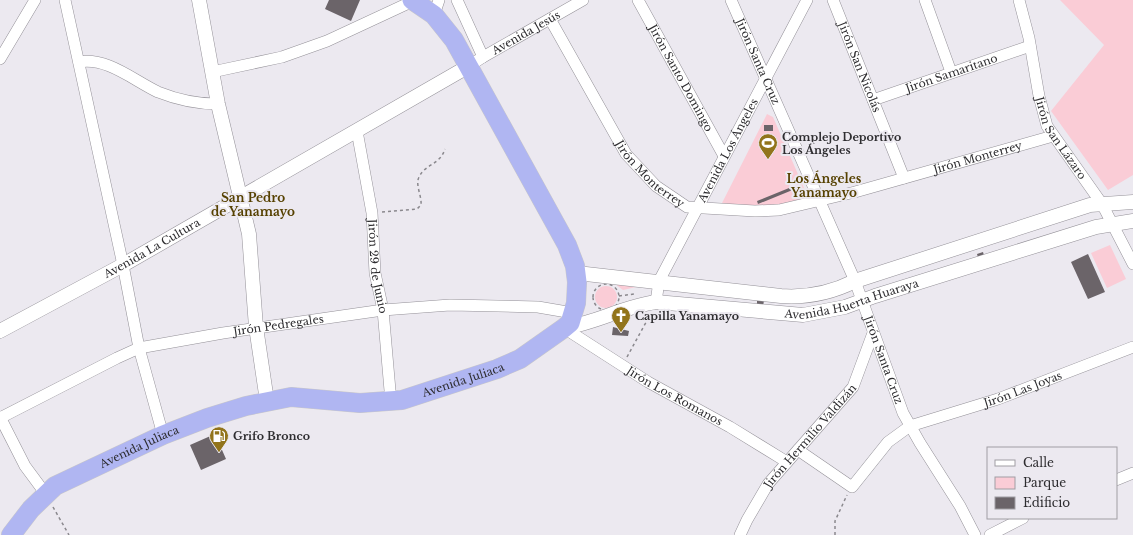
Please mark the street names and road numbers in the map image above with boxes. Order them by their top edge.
street label: Avenida Jesús [488,8,563,58]
street label: Jirón Santa Cruz [732,14,783,107]
street label: Jirón San Nicolás [835,18,884,114]
street label: Jirón Santo Domingo [645,20,716,134]
street label: Jirón Samaritano [902,51,999,96]
street label: Jirón San Lázaro [1032,93,1089,182]
street label: Avenida Los Ángeles [694,96,761,205]
street label: Jirón Monterrey [612,136,687,210]
street label: Jirón Monterrey [930,138,1024,177]
street label: Avenida La Cultura [100,215,203,281]
street label: Jirón 29 de Junio [365,217,391,315]
street label: Avenida Huerta Huaraya [783,276,921,322]
street label: Jirón Pedregales [230,312,325,339]
street label: Jirón Santa Cruz [861,312,906,406]
street label: Avenida Juliaca [419,359,507,400]
street label: Jirón Los Romanos [622,362,725,429]
street label: Jirón Las Joyas [980,368,1064,411]
street label: Jirón Hermilio Valdizán [759,381,860,492]
street label: Avenida Juliaca [96,422,182,471]

